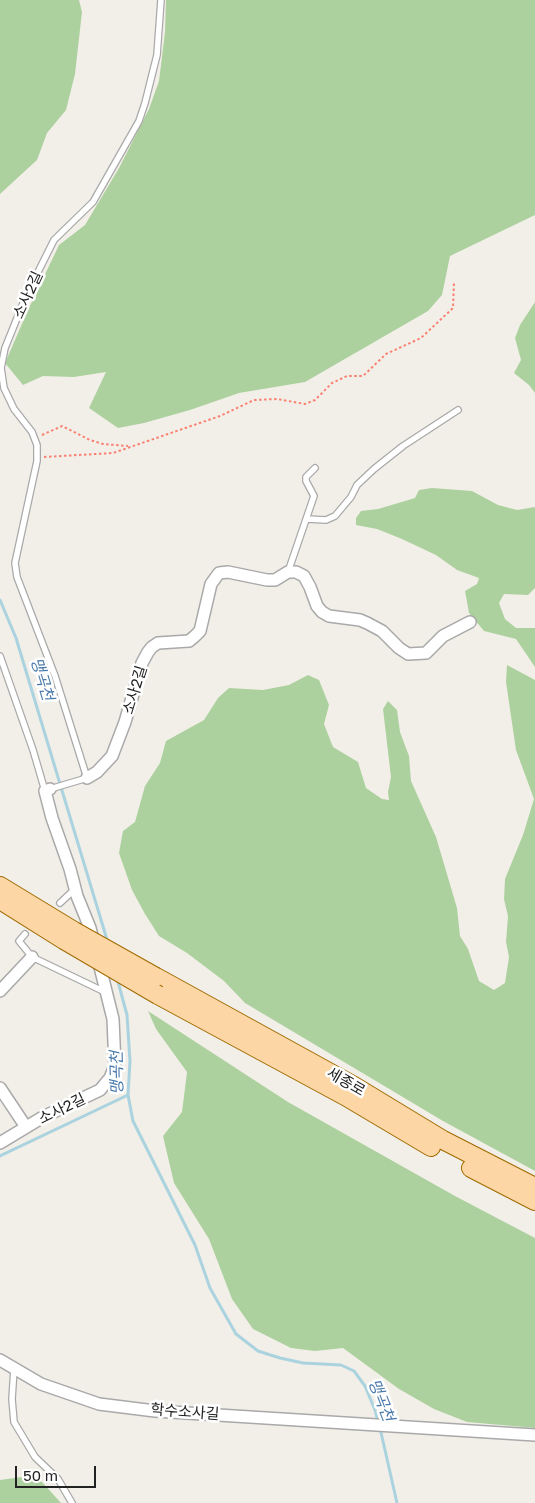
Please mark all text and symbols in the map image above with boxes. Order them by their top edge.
street label: 소사2길 [9,268,47,322]
water label: 맹곡천 [26,655,58,703]
street label: 소사2길 [119,663,151,717]
water label: 맹곡천 [107,1051,127,1095]
street label: 세종로 [324,1064,368,1100]
street label: 소사2길 [36,1090,88,1128]
water label: 맹곡천 [364,1376,398,1424]
street label: 학수소사길 [150,1401,220,1423]
scale bar [18,1456,99,1488]
text: 50 m [23,1466,58,1484]

